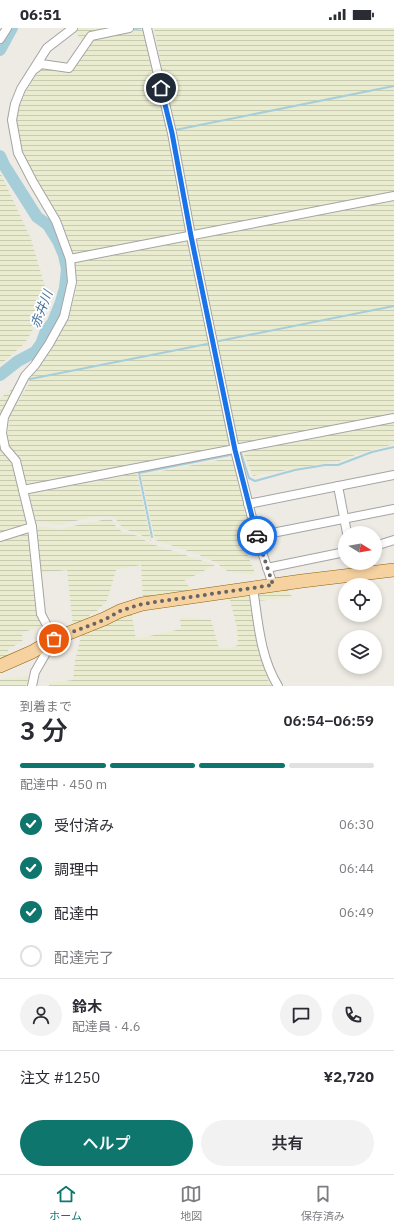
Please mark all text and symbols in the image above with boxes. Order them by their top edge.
text: 06:51 [20,5,61,24]
pin [144,71,178,105]
icon: home [150,77,172,99]
water label: 赤井川 [27,286,57,330]
courier [237,516,277,556]
icon: car [246,525,268,547]
north arrow [338,526,382,570]
map controls [338,526,382,674]
button: locate [338,578,382,622]
pin [37,622,71,656]
icon: bag [43,628,65,650]
button: layers [338,630,382,674]
text: 到着まで [20,698,72,715]
text: 06:54–06:59 [284,711,374,730]
text: 3 分 [20,713,68,747]
text: 配達中 · 450 m [20,776,107,793]
icon: check [20,813,42,835]
text: 受付済み [54,816,114,835]
text: 06:30 [339,816,374,833]
icon: check [20,857,42,879]
text: 調理中 [54,860,99,879]
text: 06:44 [339,860,374,877]
icon: check [20,901,42,923]
text: 配達中 [54,904,99,923]
text: 06:49 [339,904,374,921]
text: 配達完了 [54,948,114,967]
button: person [20,994,62,1036]
button: chat [280,994,322,1036]
button: phone [332,994,374,1036]
text: 鈴木 [72,997,102,1016]
text: 配達員 · 4.6 [72,1018,141,1035]
text: ¥2,720 [324,1067,374,1086]
text: 注文 #1250 [20,1068,100,1087]
button: ヘルプ [20,1120,193,1166]
button: 共有 [201,1120,374,1166]
tab: ホーム [49,1183,82,1223]
tab: 地図 [180,1183,202,1223]
tab: 保存済み [301,1183,345,1223]

